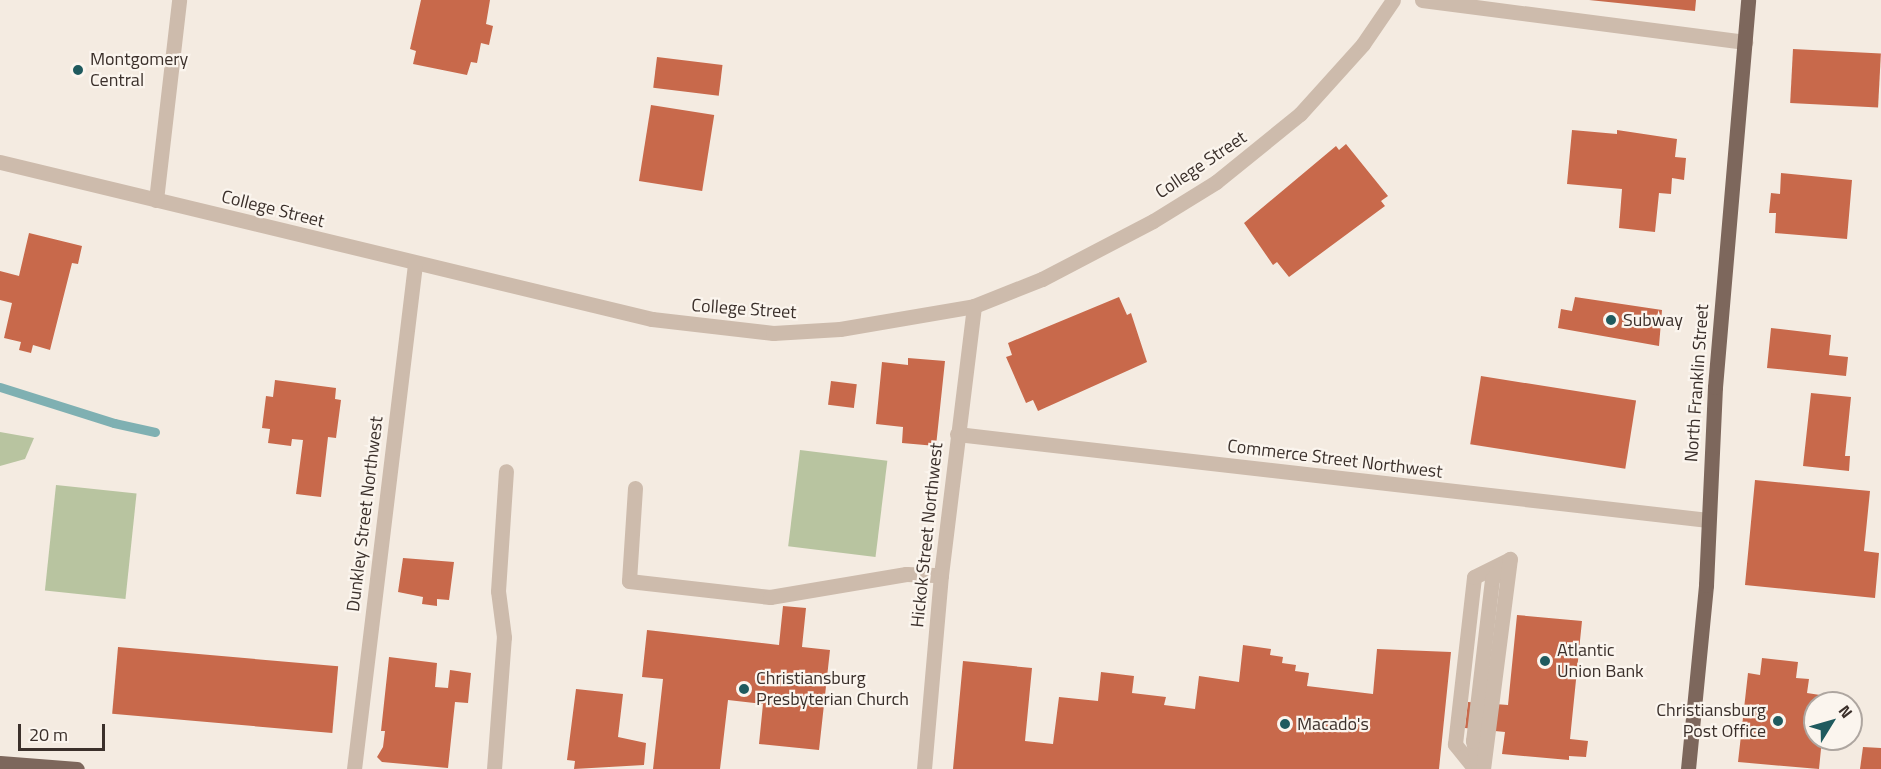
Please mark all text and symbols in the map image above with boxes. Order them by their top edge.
place label: Montgomery Central [90,49,188,92]
marker: Montgomery Central [71,63,85,77]
street label: College Street [1151,127,1251,203]
street label: College Street [219,186,327,232]
street label: College Street [691,295,797,323]
street label: North Franklin Street [1681,303,1713,463]
place label: Subway [1623,309,1683,331]
marker: Subway [1604,313,1618,327]
street label: Dunkley Street Northwest [342,415,388,613]
street label: Commerce Street Northwest [1226,435,1444,483]
street label: Hickok Street Northwest [907,441,947,629]
place label: Atlantic Union Bank [1557,640,1644,682]
marker: Atlantic Union Bank [1538,654,1552,668]
place label: Christiansburg Presbyterian Church [756,668,909,710]
marker: Christiansburg Presbyterian Church [737,682,751,696]
north arrow [1803,691,1863,751]
place label: Christiansburg Post Office [1656,700,1766,742]
text: N [1833,700,1859,723]
scale bar [21,712,108,750]
place label: Macado's [1297,713,1369,735]
marker: Christiansburg Post Office [1771,714,1785,728]
marker: Macado's [1278,717,1292,731]
text: 20 m [29,721,68,748]

